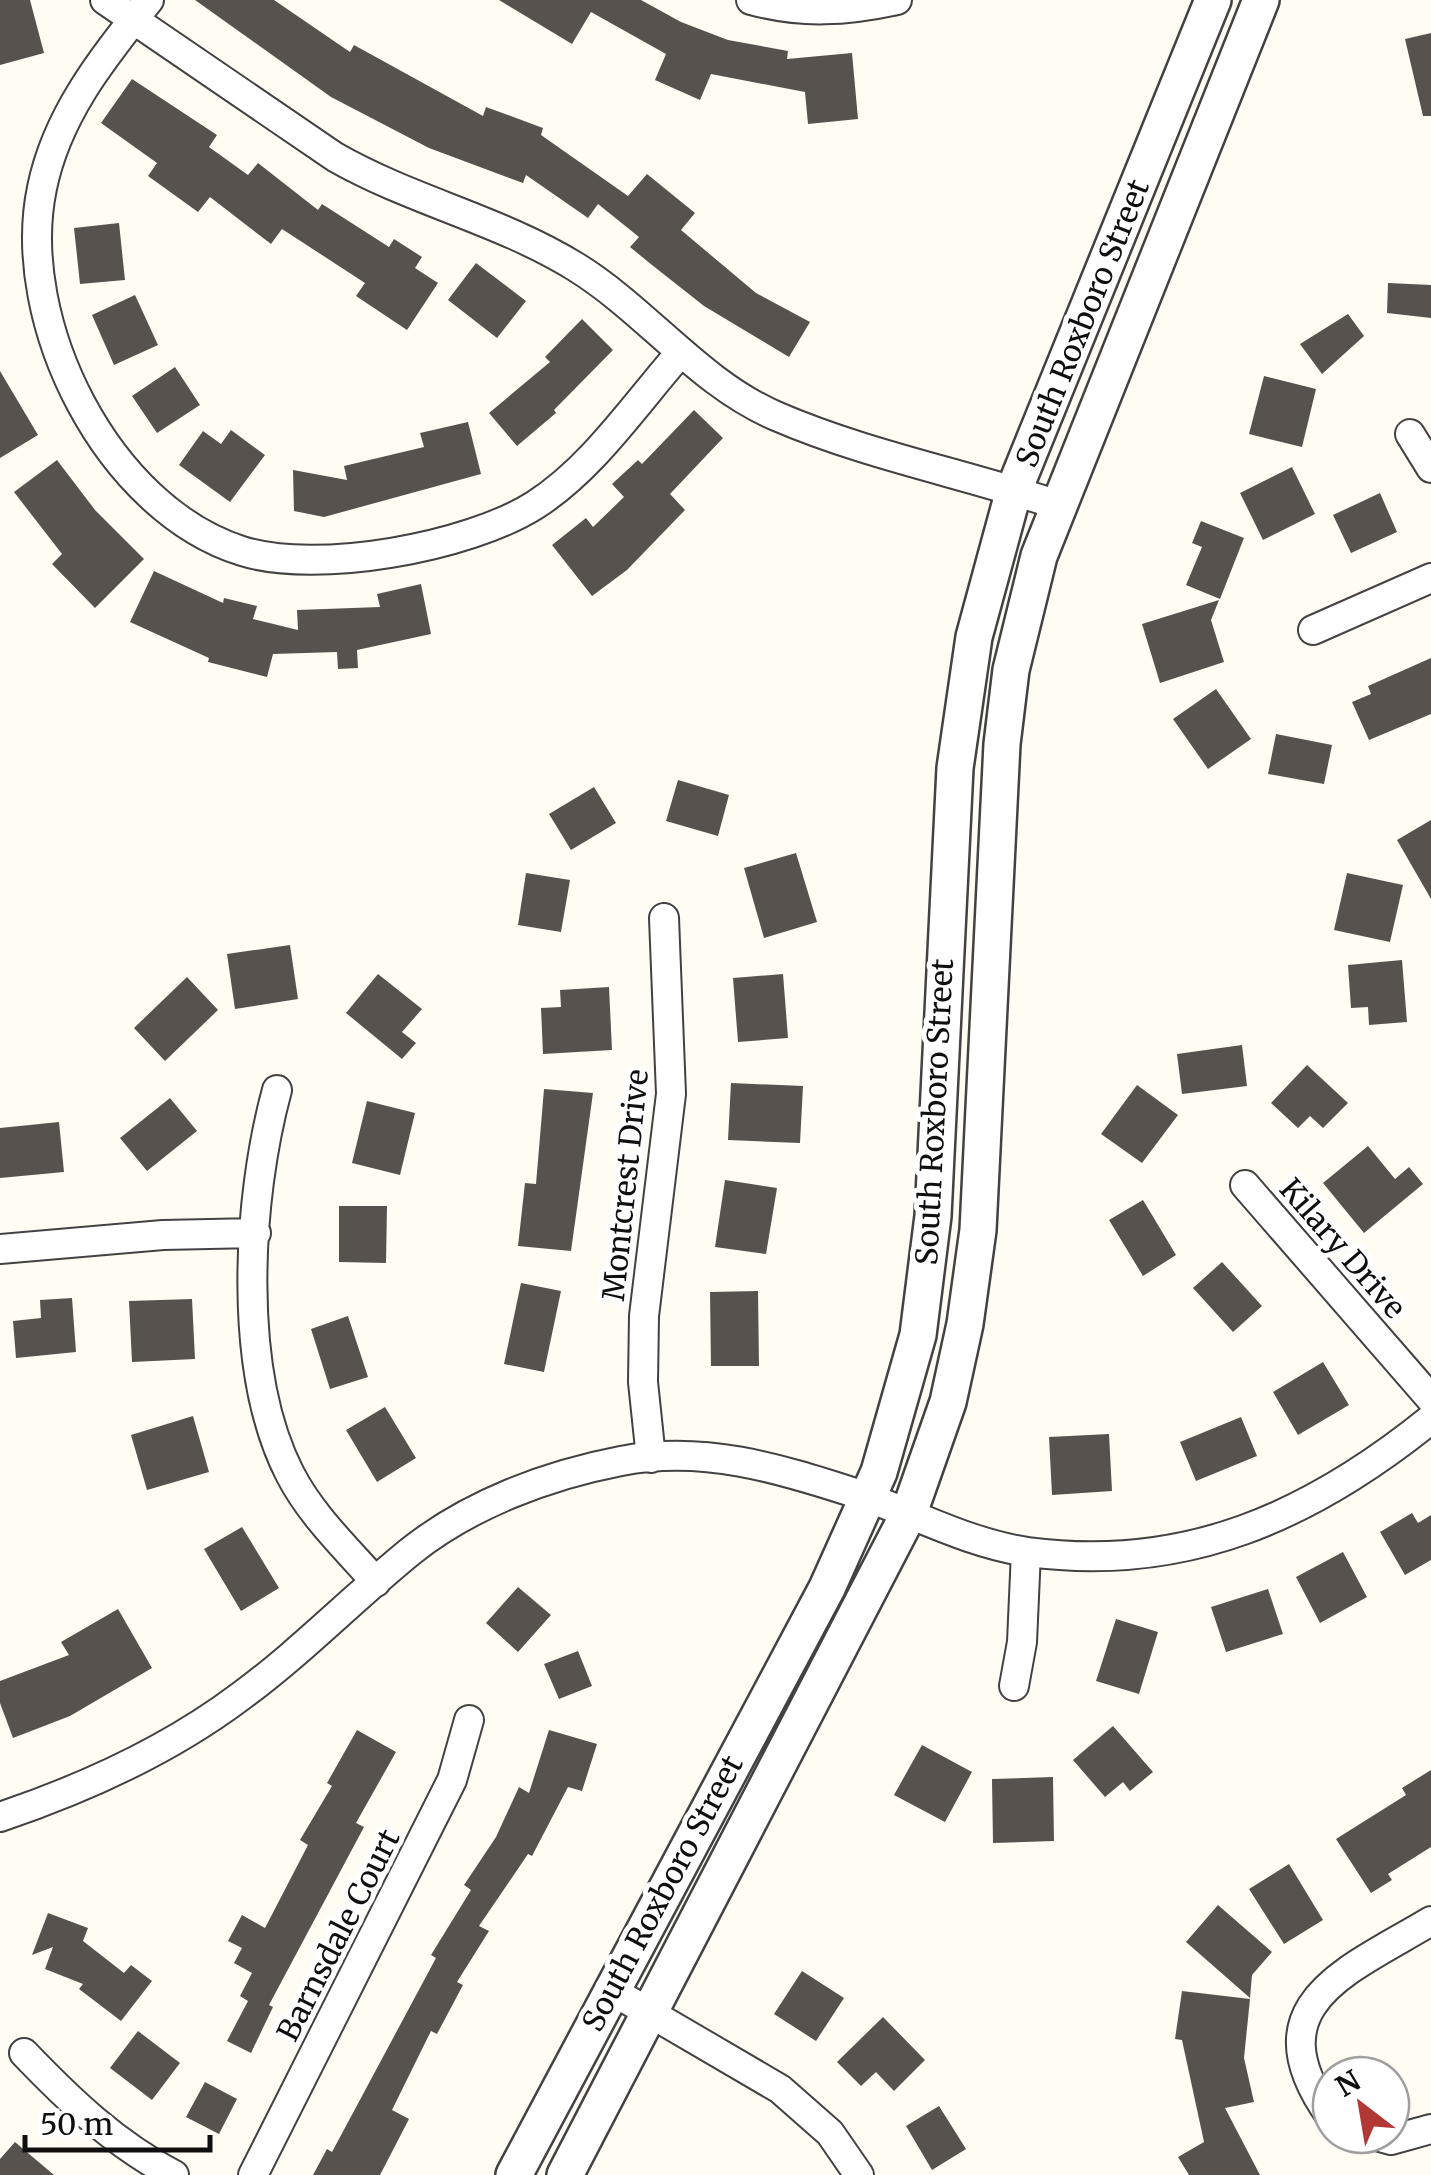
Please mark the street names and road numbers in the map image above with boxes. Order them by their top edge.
street label: South Roxboro Street [1007,173,1157,472]
street label: South Roxboro Street [907,957,961,1266]
street label: Montcrest Drive [594,1067,656,1303]
street label: Kilary Drive [1272,1170,1414,1326]
street label: South Roxboro Street [573,1748,751,2037]
street label: Barnsdale Court [268,1823,408,2047]

